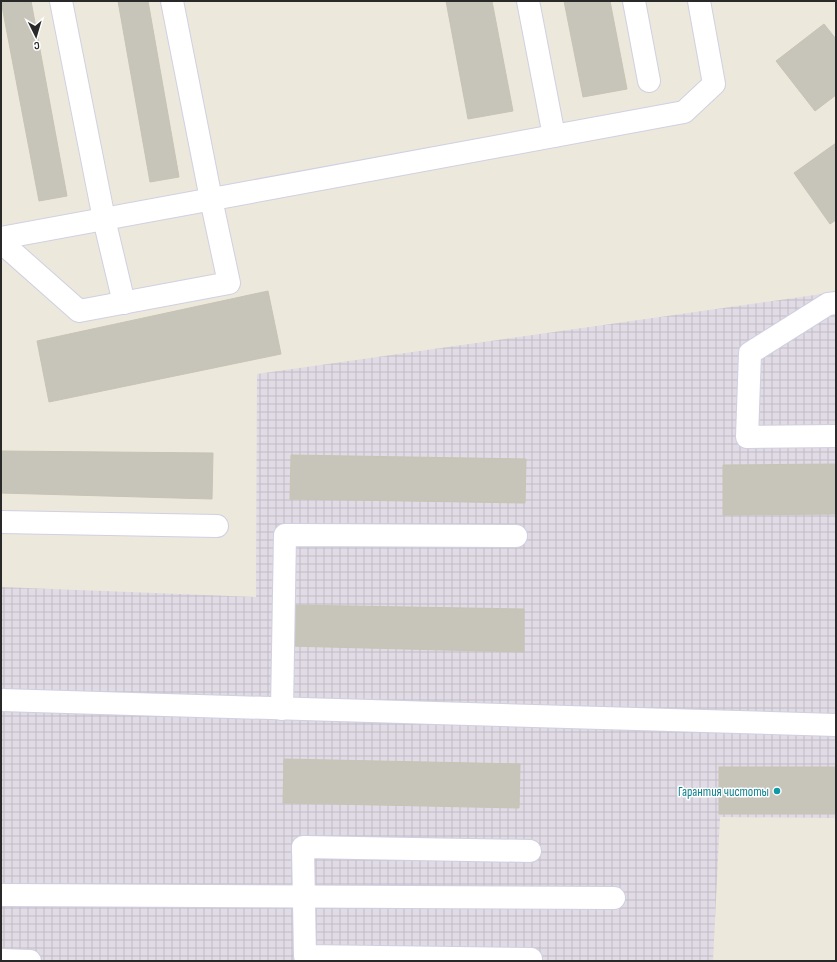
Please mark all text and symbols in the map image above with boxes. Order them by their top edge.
north arrow [16,16,56,56]
text: С [33,39,40,52]
place label: Гарантия чистоты [678,784,769,800]
marker: Гарантия чистоты [772,786,782,796]

